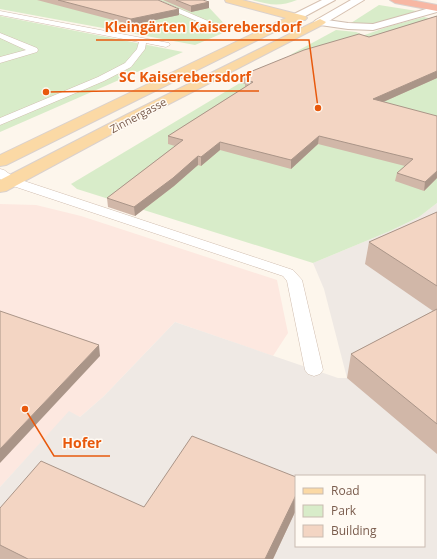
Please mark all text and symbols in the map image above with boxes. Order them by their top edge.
callout: Kleingärten Kaiserebersdorf [96,14,309,40]
text: Kleingärten Kaiserebersdorf [105,17,303,36]
callout: SC Kaiserebersdorf [111,65,259,91]
text: SC Kaiserebersdorf [119,67,253,86]
street label: Zinnergasse [107,94,169,136]
callout: Hofer [54,430,110,456]
text: Hofer [62,433,102,452]
legend [295,475,425,547]
text: Road [331,482,360,499]
text: Park [331,502,357,519]
text: Building [331,522,377,539]

